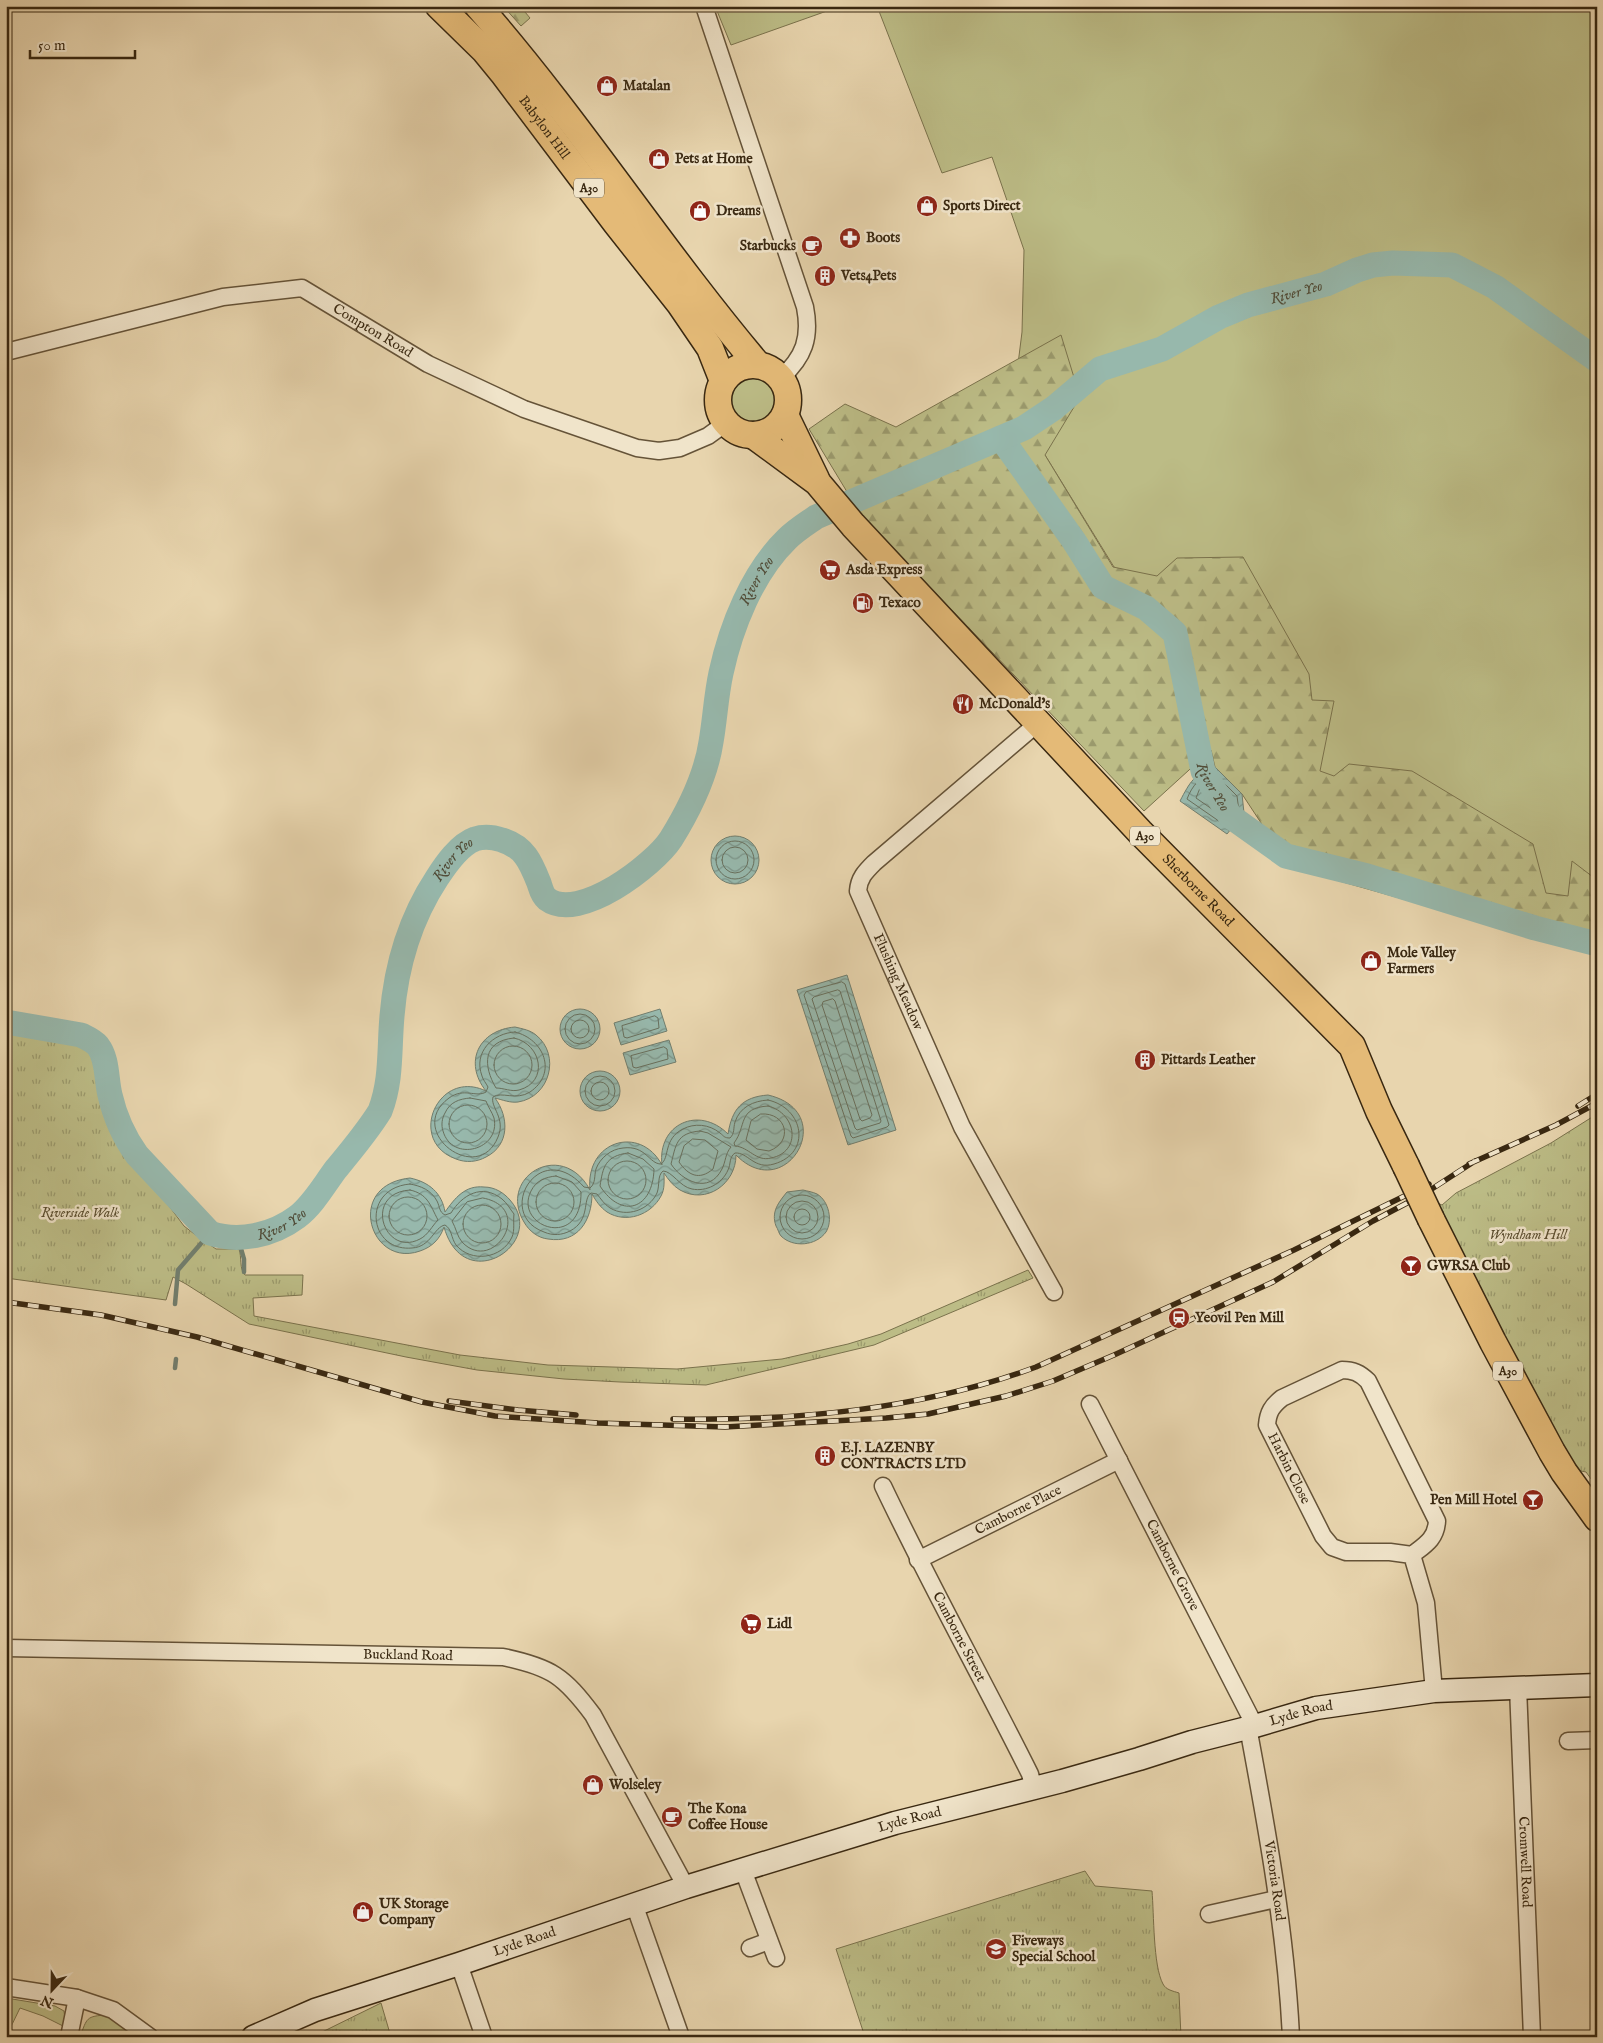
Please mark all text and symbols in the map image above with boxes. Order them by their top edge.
scale bar [30,28,135,60]
text: 50 m [38,36,66,55]
shop icon: Matalan [595,74,619,98]
place label: Matalan [623,77,671,95]
street label: Babylon Hill [514,92,574,163]
shop icon: Pets at Home [647,147,671,171]
place label: Pets at Home [675,150,753,168]
road number: A30 [574,178,604,198]
shop icon: Sports Direct [915,194,939,218]
place label: Sports Direct [943,197,1021,215]
shop icon: Dreams [688,199,712,223]
place label: Dreams [716,202,761,220]
pharmacy icon: Boots [838,226,862,250]
place label: Boots [866,229,900,247]
cafe icon: Starbucks [800,234,824,258]
place label: Starbucks [740,237,796,255]
building icon: Vets4Pets [813,264,837,288]
place label: Vets4Pets [840,267,897,285]
water label: River Yeo [1268,276,1325,308]
street label: Compton Road [329,300,417,362]
water label: River Yeo [735,552,778,608]
supermarket icon: Asda Express [818,558,842,582]
place label: Asda Express [845,561,922,579]
fuel station icon: Texaco [851,591,875,615]
place label: Texaco [878,594,921,612]
restaurant icon: McDonald's [951,692,975,716]
place label: McDonald's [979,695,1050,713]
water label: River Yeo [1192,761,1234,815]
road number: A30 [1130,826,1160,846]
water label: River Yeo [428,832,476,885]
street label: Sherborne Road [1158,850,1238,931]
street label: Flushing Meadow [869,931,928,1034]
place label: Mole Valley Farmers [1387,944,1457,978]
shop icon: Mole Valley Farmers [1359,949,1383,973]
building icon: Pittards Leather [1133,1048,1157,1072]
place label: Pittards Leather [1161,1051,1256,1069]
park label: Riverside Walk [41,1204,120,1222]
water label: River Yeo [255,1204,311,1244]
park label: Wyndham Hill [1489,1226,1569,1244]
bar icon: GWRSA Club [1399,1254,1423,1278]
place label: GWRSA Club [1427,1257,1511,1275]
station icon: Yeovil Pen Mill [1167,1306,1191,1330]
place label: Yeovil Pen Mill [1195,1309,1285,1327]
road number: A30 [1493,1362,1523,1380]
street label: Harbin Close [1263,1430,1315,1508]
place label: E.J. LAZENBY CONTRACTS LTD [841,1439,966,1473]
building icon: E.J. LAZENBY CONTRACTS LTD [813,1444,837,1468]
street label: Camborne Place [972,1481,1065,1539]
bar icon: Pen Mill Hotel [1521,1488,1545,1512]
place label: Pen Mill Hotel [1430,1491,1518,1509]
street label: Camborne Grove [1142,1516,1204,1614]
street label: Camborne Street [928,1589,990,1685]
supermarket icon: Lidl [739,1612,763,1636]
place label: Lidl [767,1615,793,1633]
street label: Buckland Road [363,1645,453,1665]
street label: Lyde Road [1267,1697,1334,1730]
shop icon: Wolseley [581,1773,605,1797]
place label: Wolseley [608,1776,662,1794]
place label: The Kona Coffee House [687,1800,768,1834]
street label: Lyde Road [876,1803,944,1837]
cafe icon: The Kona Coffee House [660,1805,684,1829]
street label: Cromwell Road [1514,1816,1536,1908]
street label: Victoria Road [1259,1838,1289,1922]
place label: UK Storage Company [378,1895,449,1929]
shop icon: UK Storage Company [351,1900,375,1924]
street label: Lyde Road [491,1923,559,1961]
place label: Fiveways Special School [1012,1932,1097,1966]
school or university icon: Fiveways Special School [984,1937,1008,1961]
north arrow [28,1966,78,2016]
text: N [39,1991,57,2012]

